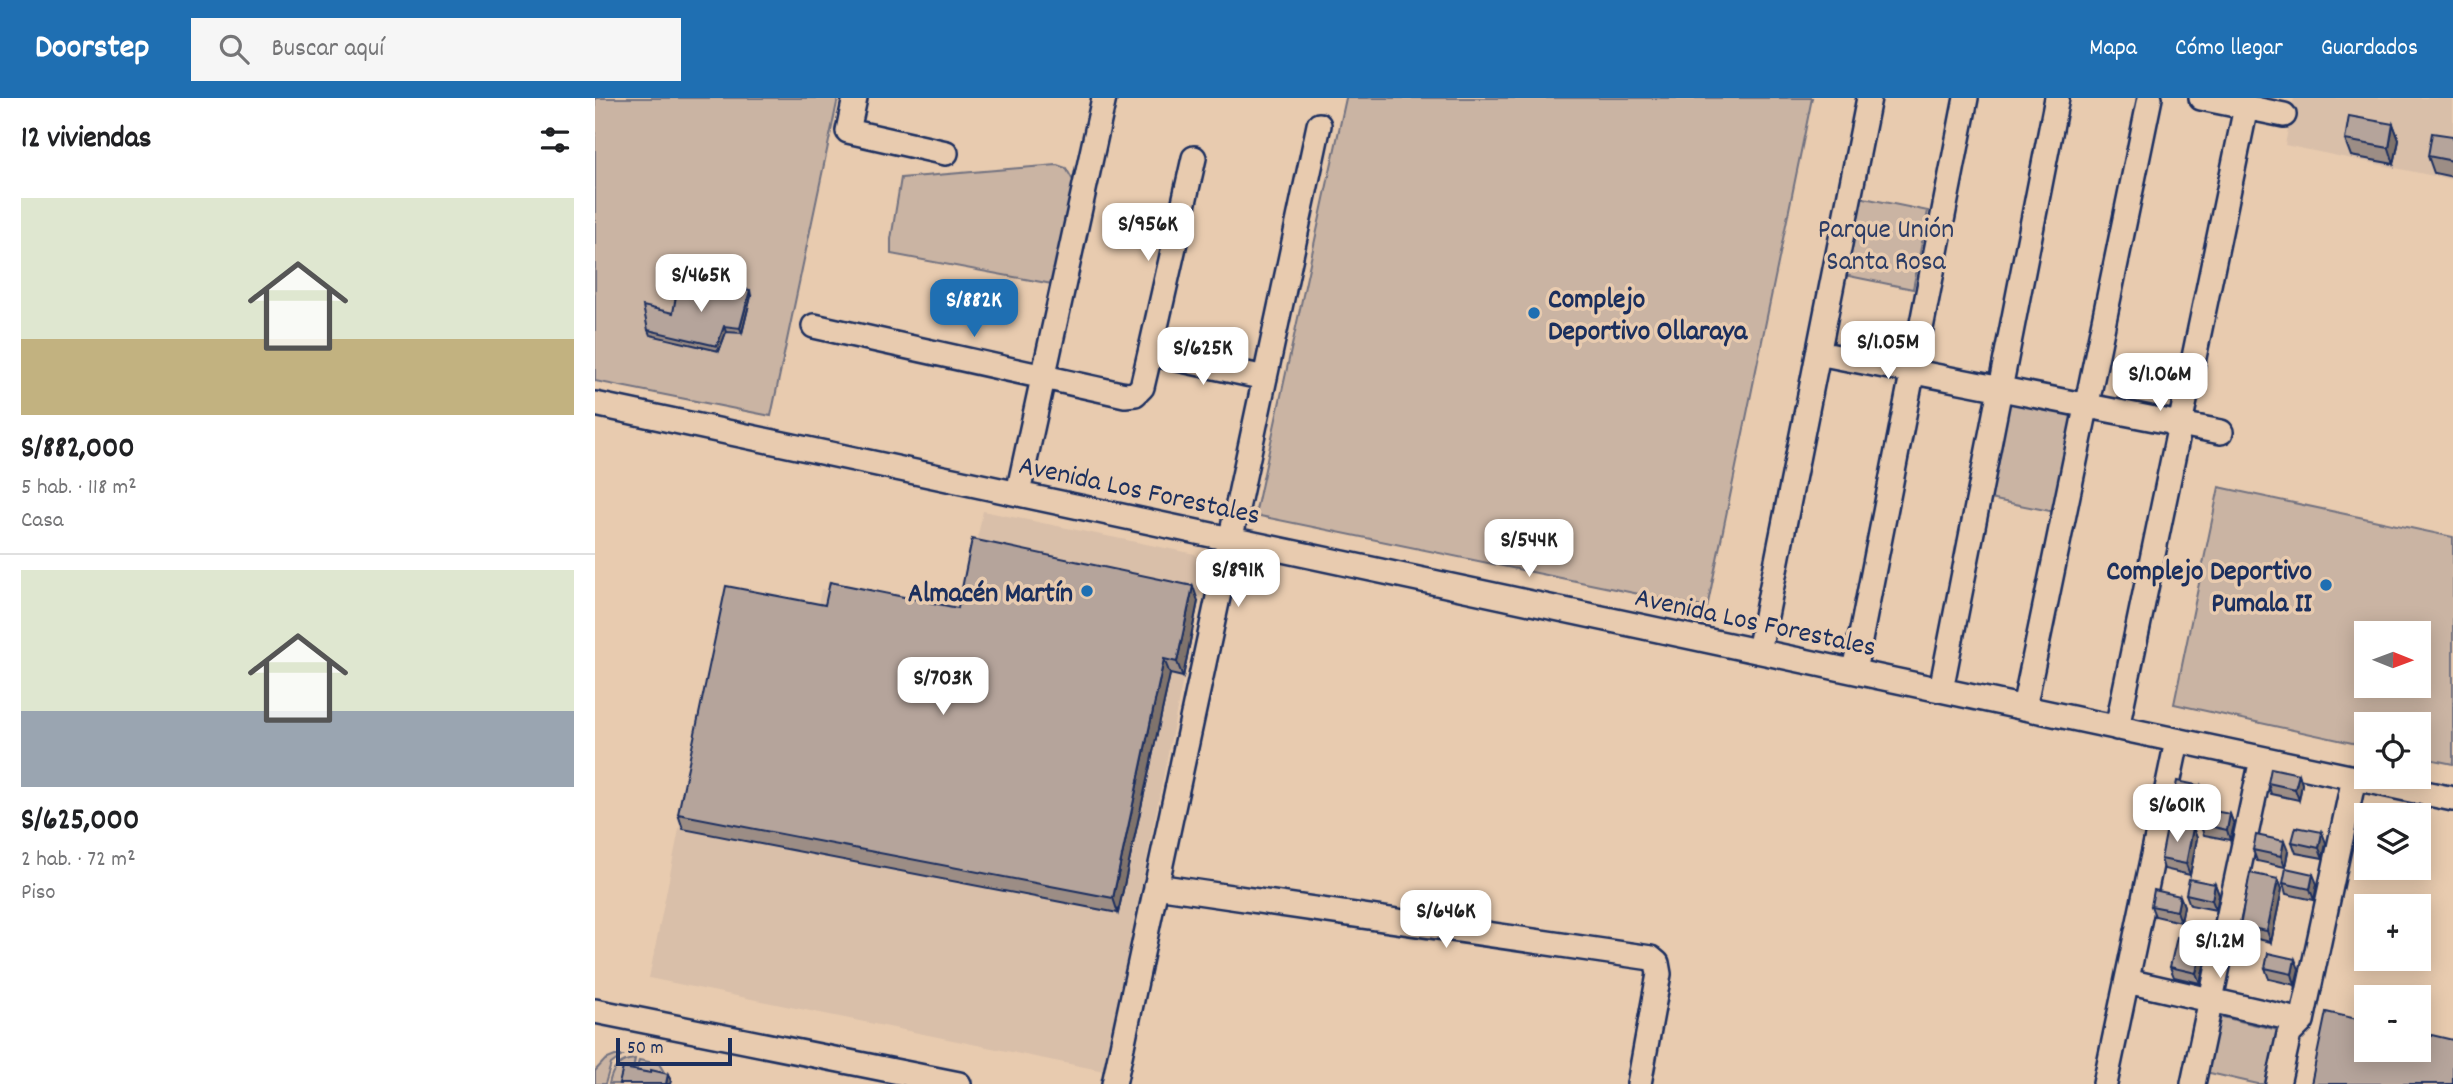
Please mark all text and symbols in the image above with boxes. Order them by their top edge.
search box [191,18,681,81]
text: Doorstep [35,26,149,73]
icon: search [215,30,253,68]
text: Buscar aquí [271,31,384,68]
text: Mapa [2089,32,2137,66]
text: Cómo llegar [2175,32,2283,66]
text: Guardados [2321,32,2418,66]
text: 12 viviendas [21,119,151,162]
icon: filters [536,121,574,159]
pin: S/956K [1091,204,1205,263]
text: S/956K [1118,209,1178,242]
park label: Parque Unión Santa Rosa [1818,212,1954,284]
icon: home [235,243,361,369]
pin: S/465K [644,254,758,314]
text: S/465K [672,260,730,293]
pin: S/882K [917,280,1031,339]
place label: Complejo Deportivo Ollaraya [1548,282,1748,354]
text: S/882K [946,285,1002,318]
marker: Complejo Deportivo Ollaraya [1526,305,1542,321]
pin: S/1.05M [1823,322,1953,381]
text: S/1.05M [1857,327,1919,360]
pin: S/625K [1146,328,1260,387]
text: S/625K [1173,333,1233,366]
pin: S/1.06M [2095,354,2225,413]
text: S/1.06M [2129,359,2191,392]
text: S/882,000 [21,429,135,472]
street label: Avenida Los Forestales [1015,448,1263,538]
text: 5 hab. · 118 m² [21,472,137,505]
text: Casa [21,505,64,538]
pin: S/544K [1472,519,1586,579]
text: S/544K [1500,525,1558,558]
pin: S/891K [1181,550,1295,609]
place label: Complejo Deportivo Pumala II [2106,554,2312,626]
text: S/891K [1212,555,1264,588]
place label: Almacén Martín [908,576,1073,616]
marker: Complejo Deportivo Pumala II [2318,577,2334,593]
street label: Avenida Los Forestales [1631,580,1879,670]
marker: Almacén Martín [1079,583,1095,599]
icon: home [235,615,361,741]
north arrow [2354,621,2431,698]
map controls [2354,621,2431,1062]
pin: S/703K [886,658,1000,717]
text: S/703K [914,663,972,696]
button: locate [2354,712,2431,789]
pin: S/601K [2120,784,2234,844]
text: S/601K [2149,790,2205,823]
text: S/625,000 [21,801,139,844]
button: layers [2354,803,2431,880]
text: 2 hab. · 72 m² [21,844,136,877]
text: Piso [21,877,56,910]
pin: S/646K [1389,890,1503,950]
button: + [2354,894,2431,971]
text: S/646K [1416,896,1476,929]
pin: S/1.2M [2163,920,2277,980]
text: S/1.2M [2195,926,2245,959]
button: − [2354,985,2431,1062]
scale bar [616,1035,731,1067]
text: 50 m [627,1036,664,1063]

